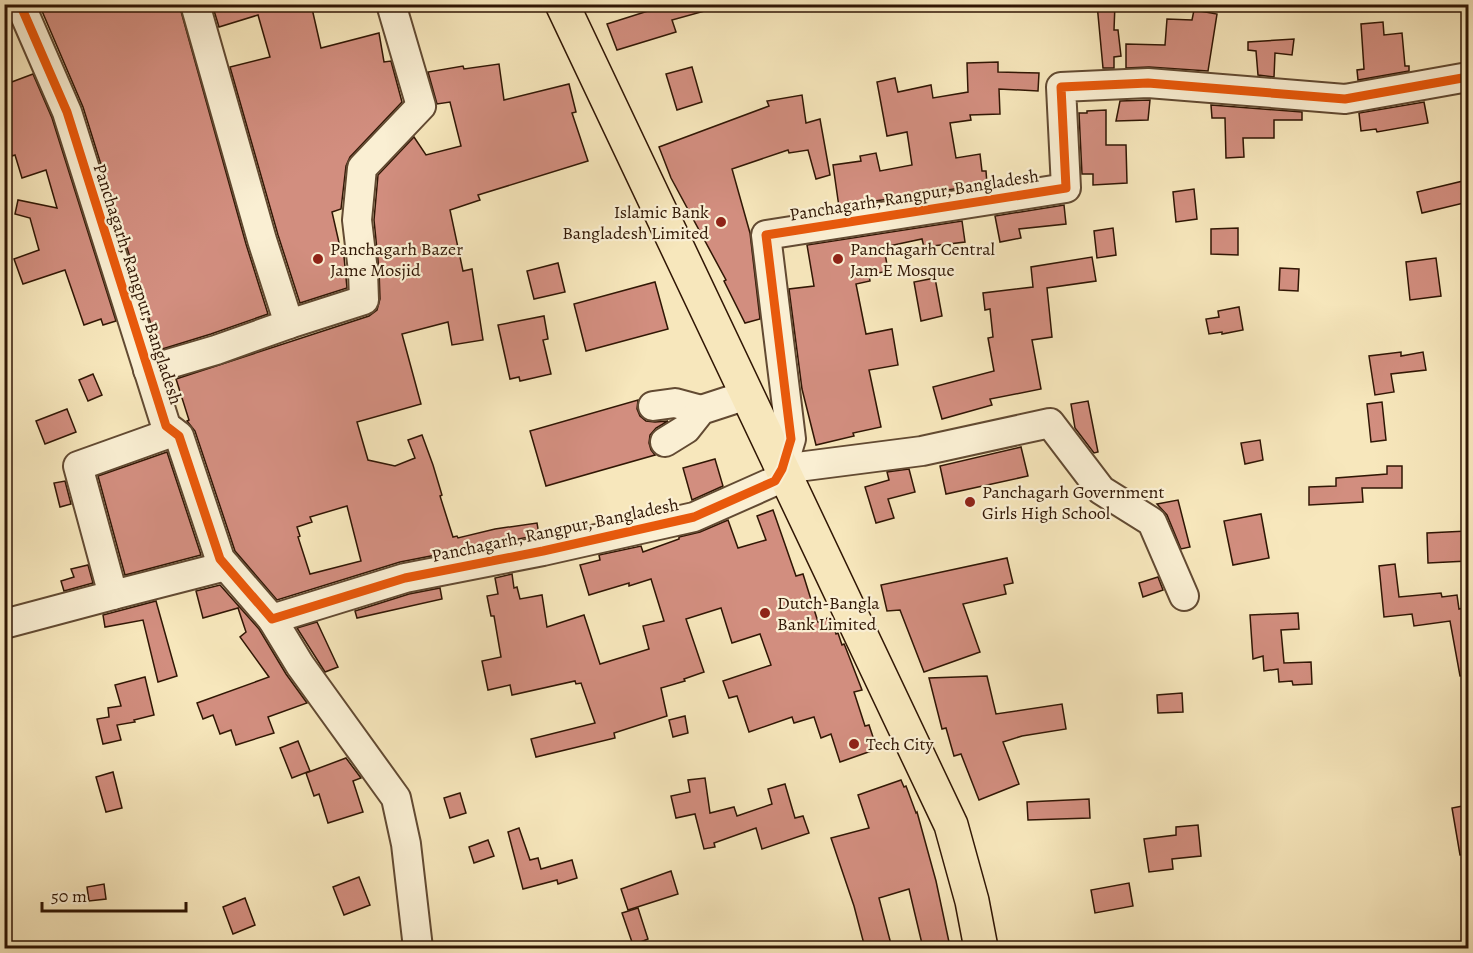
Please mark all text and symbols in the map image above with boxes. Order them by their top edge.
street label: Panchagarh, Rangpur, Bangladesh [88,160,188,408]
street label: Panchagarh, Rangpur, Bangladesh [788,163,1041,227]
place label: Islamic Bank Bangladesh Limited [562,200,709,245]
marker: Islamic Bank Bangladesh Limited [714,215,728,229]
place label: Panchagarh Bazer Jame Mosjid [330,237,463,282]
place label: Panchagarh Central Jam E Mosque [850,237,996,282]
marker: Panchagarh Bazer Jame Mosjid [311,252,325,266]
marker: Panchagarh Central Jam E Mosque [831,252,845,266]
place label: Panchagarh Government Girls High School [982,480,1164,525]
street label: Panchagarh, Rangpur, Bangladesh [429,492,681,568]
marker: Panchagarh Government Girls High School [963,495,977,509]
place label: Dutch-Bangla Bank Limited [777,591,880,636]
marker: Dutch-Bangla Bank Limited [758,606,772,620]
place label: Tech City [866,732,935,756]
marker: Tech City [847,737,861,751]
scale bar [42,875,186,913]
text: 50 m [51,884,87,908]

